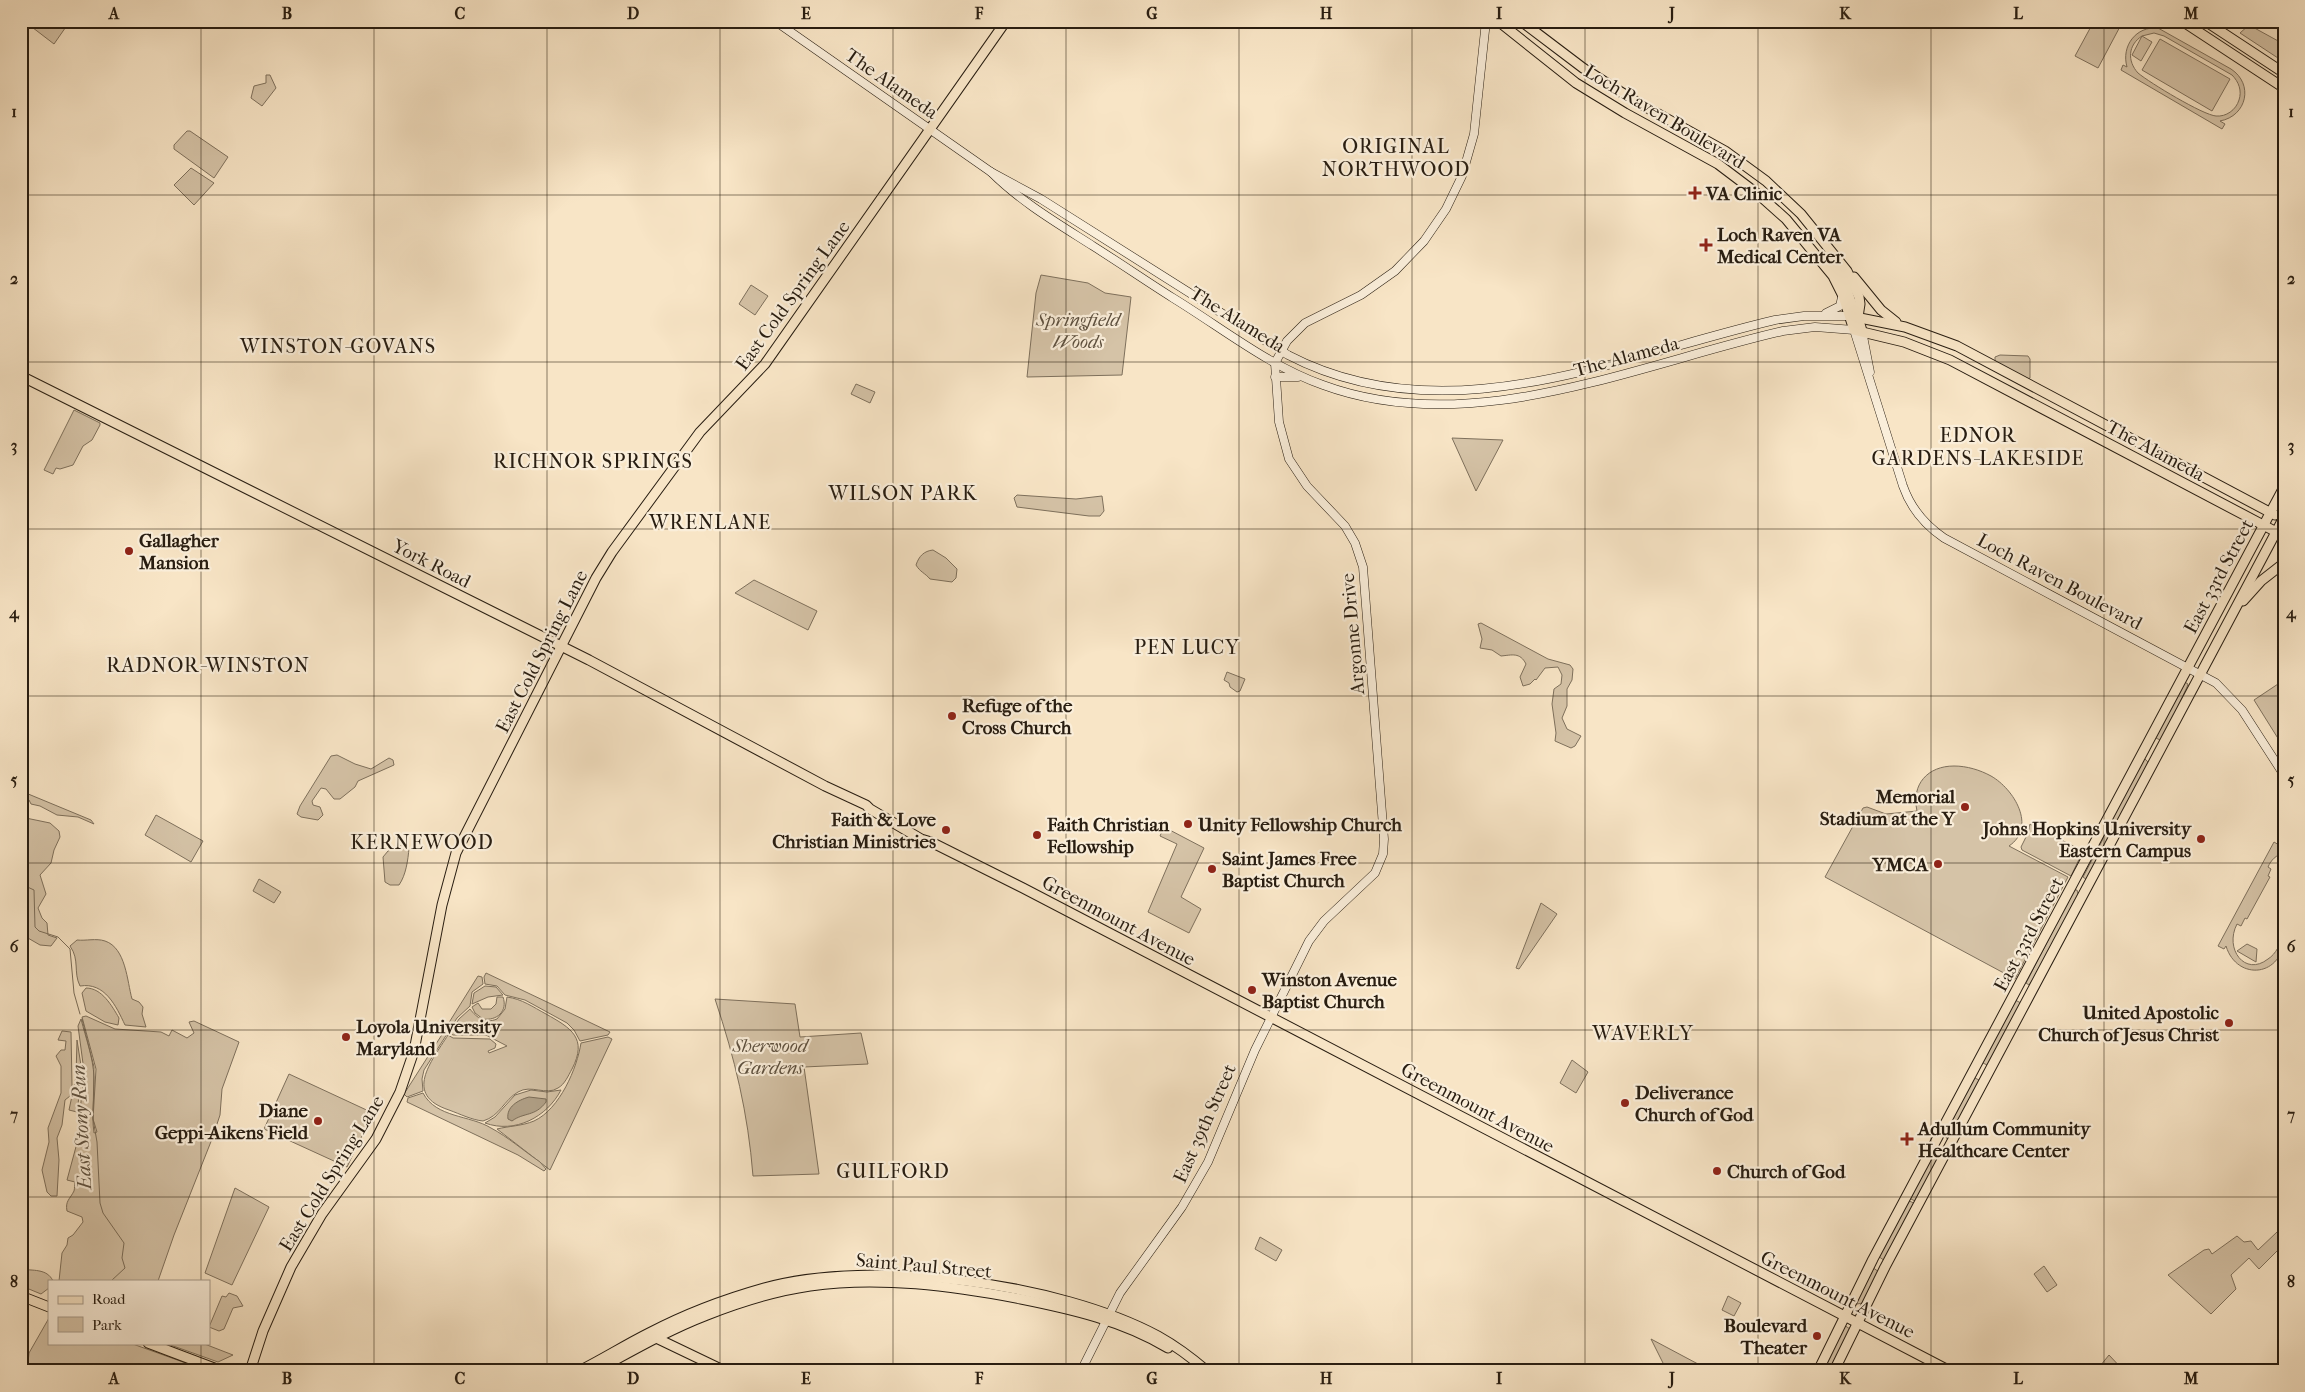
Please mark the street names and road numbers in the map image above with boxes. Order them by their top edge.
street label: The Alameda [841,44,942,124]
street label: Loch Raven Boulevard [1580,60,1749,174]
street label: East Cold Spring Lane [731,216,855,375]
street label: The Alameda [1186,282,1289,358]
street label: The Alameda [1571,332,1681,382]
street label: The Alameda [2103,416,2209,486]
street label: East 33rd Street [2180,515,2258,637]
street label: Loch Raven Boulevard [1973,529,2146,635]
street label: York Road [388,534,475,593]
street label: East Cold Spring Lane [491,566,592,736]
street label: Argonne Drive [1337,572,1369,697]
street label: Greenmount Avenue [1038,871,1199,971]
street label: East 33rd Street [1990,873,2068,995]
street label: Greenmount Avenue [1397,1058,1558,1158]
street label: East 39th Street [1169,1060,1241,1186]
street label: East Cold Spring Lane [275,1092,389,1256]
street label: Greenmount Avenue [1757,1246,1918,1343]
street label: Saint Paul Street [855,1249,993,1283]

